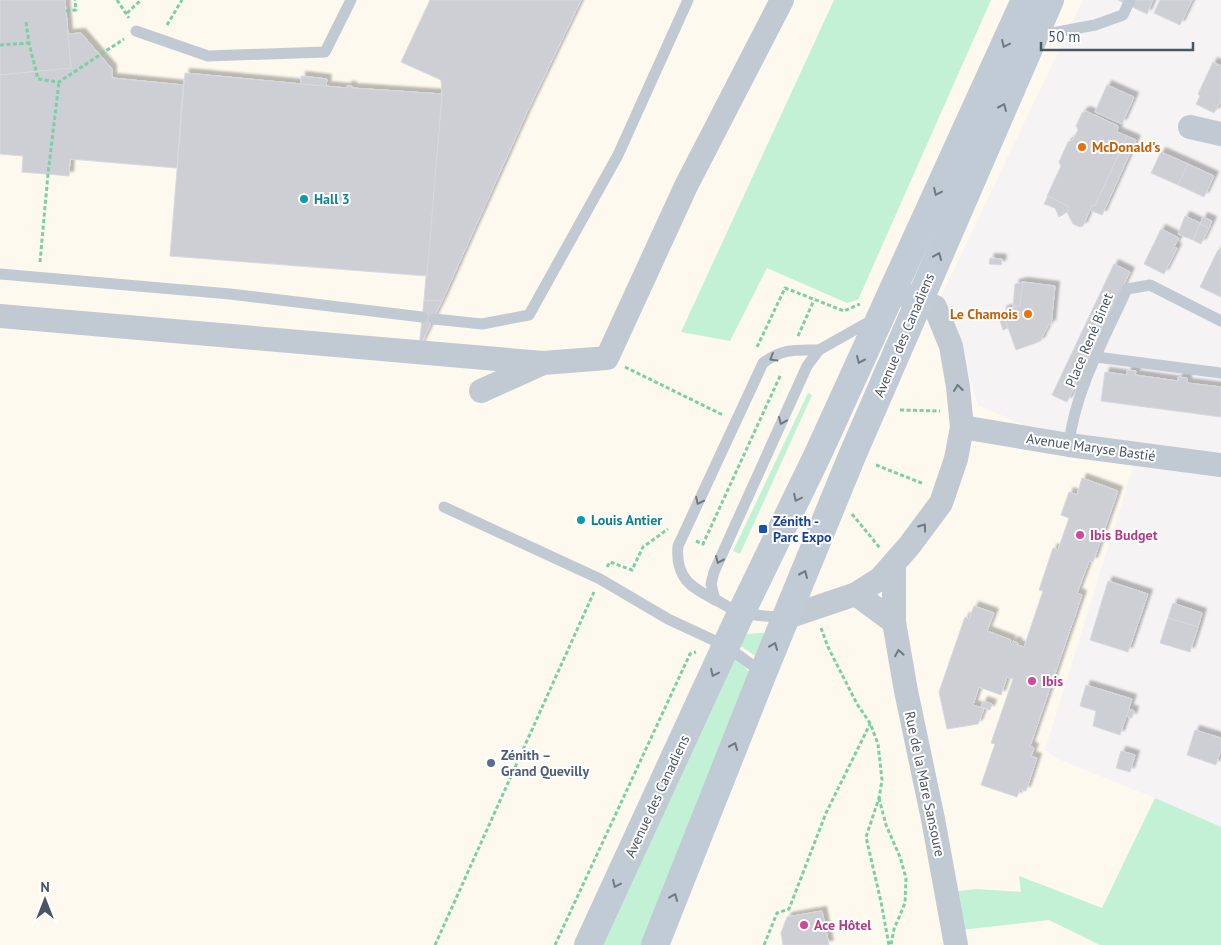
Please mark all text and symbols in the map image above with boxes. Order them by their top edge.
scale bar [1041,20,1194,52]
text: 50 m [1048,27,1081,46]
one-way arrow [1000,39,1011,48]
one-way arrow [997,103,1008,112]
place label: McDonald's [1092,138,1161,156]
marker: McDonald's [1076,141,1088,153]
one-way arrow [932,187,943,196]
place label: Hall 3 [314,190,350,208]
marker: Hall 3 [298,193,310,205]
one-way arrow [932,252,943,261]
street label: Avenue des Canadiens [870,270,938,400]
street label: Place René Binet [1061,290,1117,390]
place label: Le Chamois [950,305,1018,323]
marker: Le Chamois [1022,308,1034,320]
one-way arrow [769,351,778,361]
one-way arrow [856,355,867,364]
one-way arrow [953,384,964,392]
one-way arrow [777,416,788,425]
street label: Avenue Maryse Bastié [1025,429,1157,465]
one-way arrow [792,493,803,502]
one-way arrow [695,496,705,505]
place label: Louis Antier [591,511,662,529]
place label: Zénith - Parc Expo [773,512,832,546]
marker: Louis Antier [575,514,587,526]
marker: Zénith - Parc Expo [757,523,769,535]
one-way arrow [917,523,926,533]
place label: Ibis Budget [1090,526,1158,544]
marker: Ibis Budget [1074,529,1086,541]
one-way arrow [715,555,725,564]
one-way arrow [798,570,809,579]
one-way arrow [768,642,778,650]
one-way arrow [894,649,905,657]
one-way arrow [709,668,720,677]
place label: Ibis [1042,672,1063,690]
marker: Ibis [1026,675,1038,687]
street label: Rue de la Mare Sansoure [901,710,949,858]
street label: Avenue des Canadiens [621,732,693,860]
one-way arrow [728,743,738,751]
place label: Zénith – Grand Quevilly [501,746,589,780]
marker: Zénith – Grand Quevilly [485,757,497,769]
north arrow [20,875,70,925]
text: N [40,878,50,896]
one-way arrow [611,879,622,888]
one-way arrow [668,894,678,902]
place label: Ace Hôtel [814,916,872,934]
marker: Ace Hôtel [798,919,810,931]

